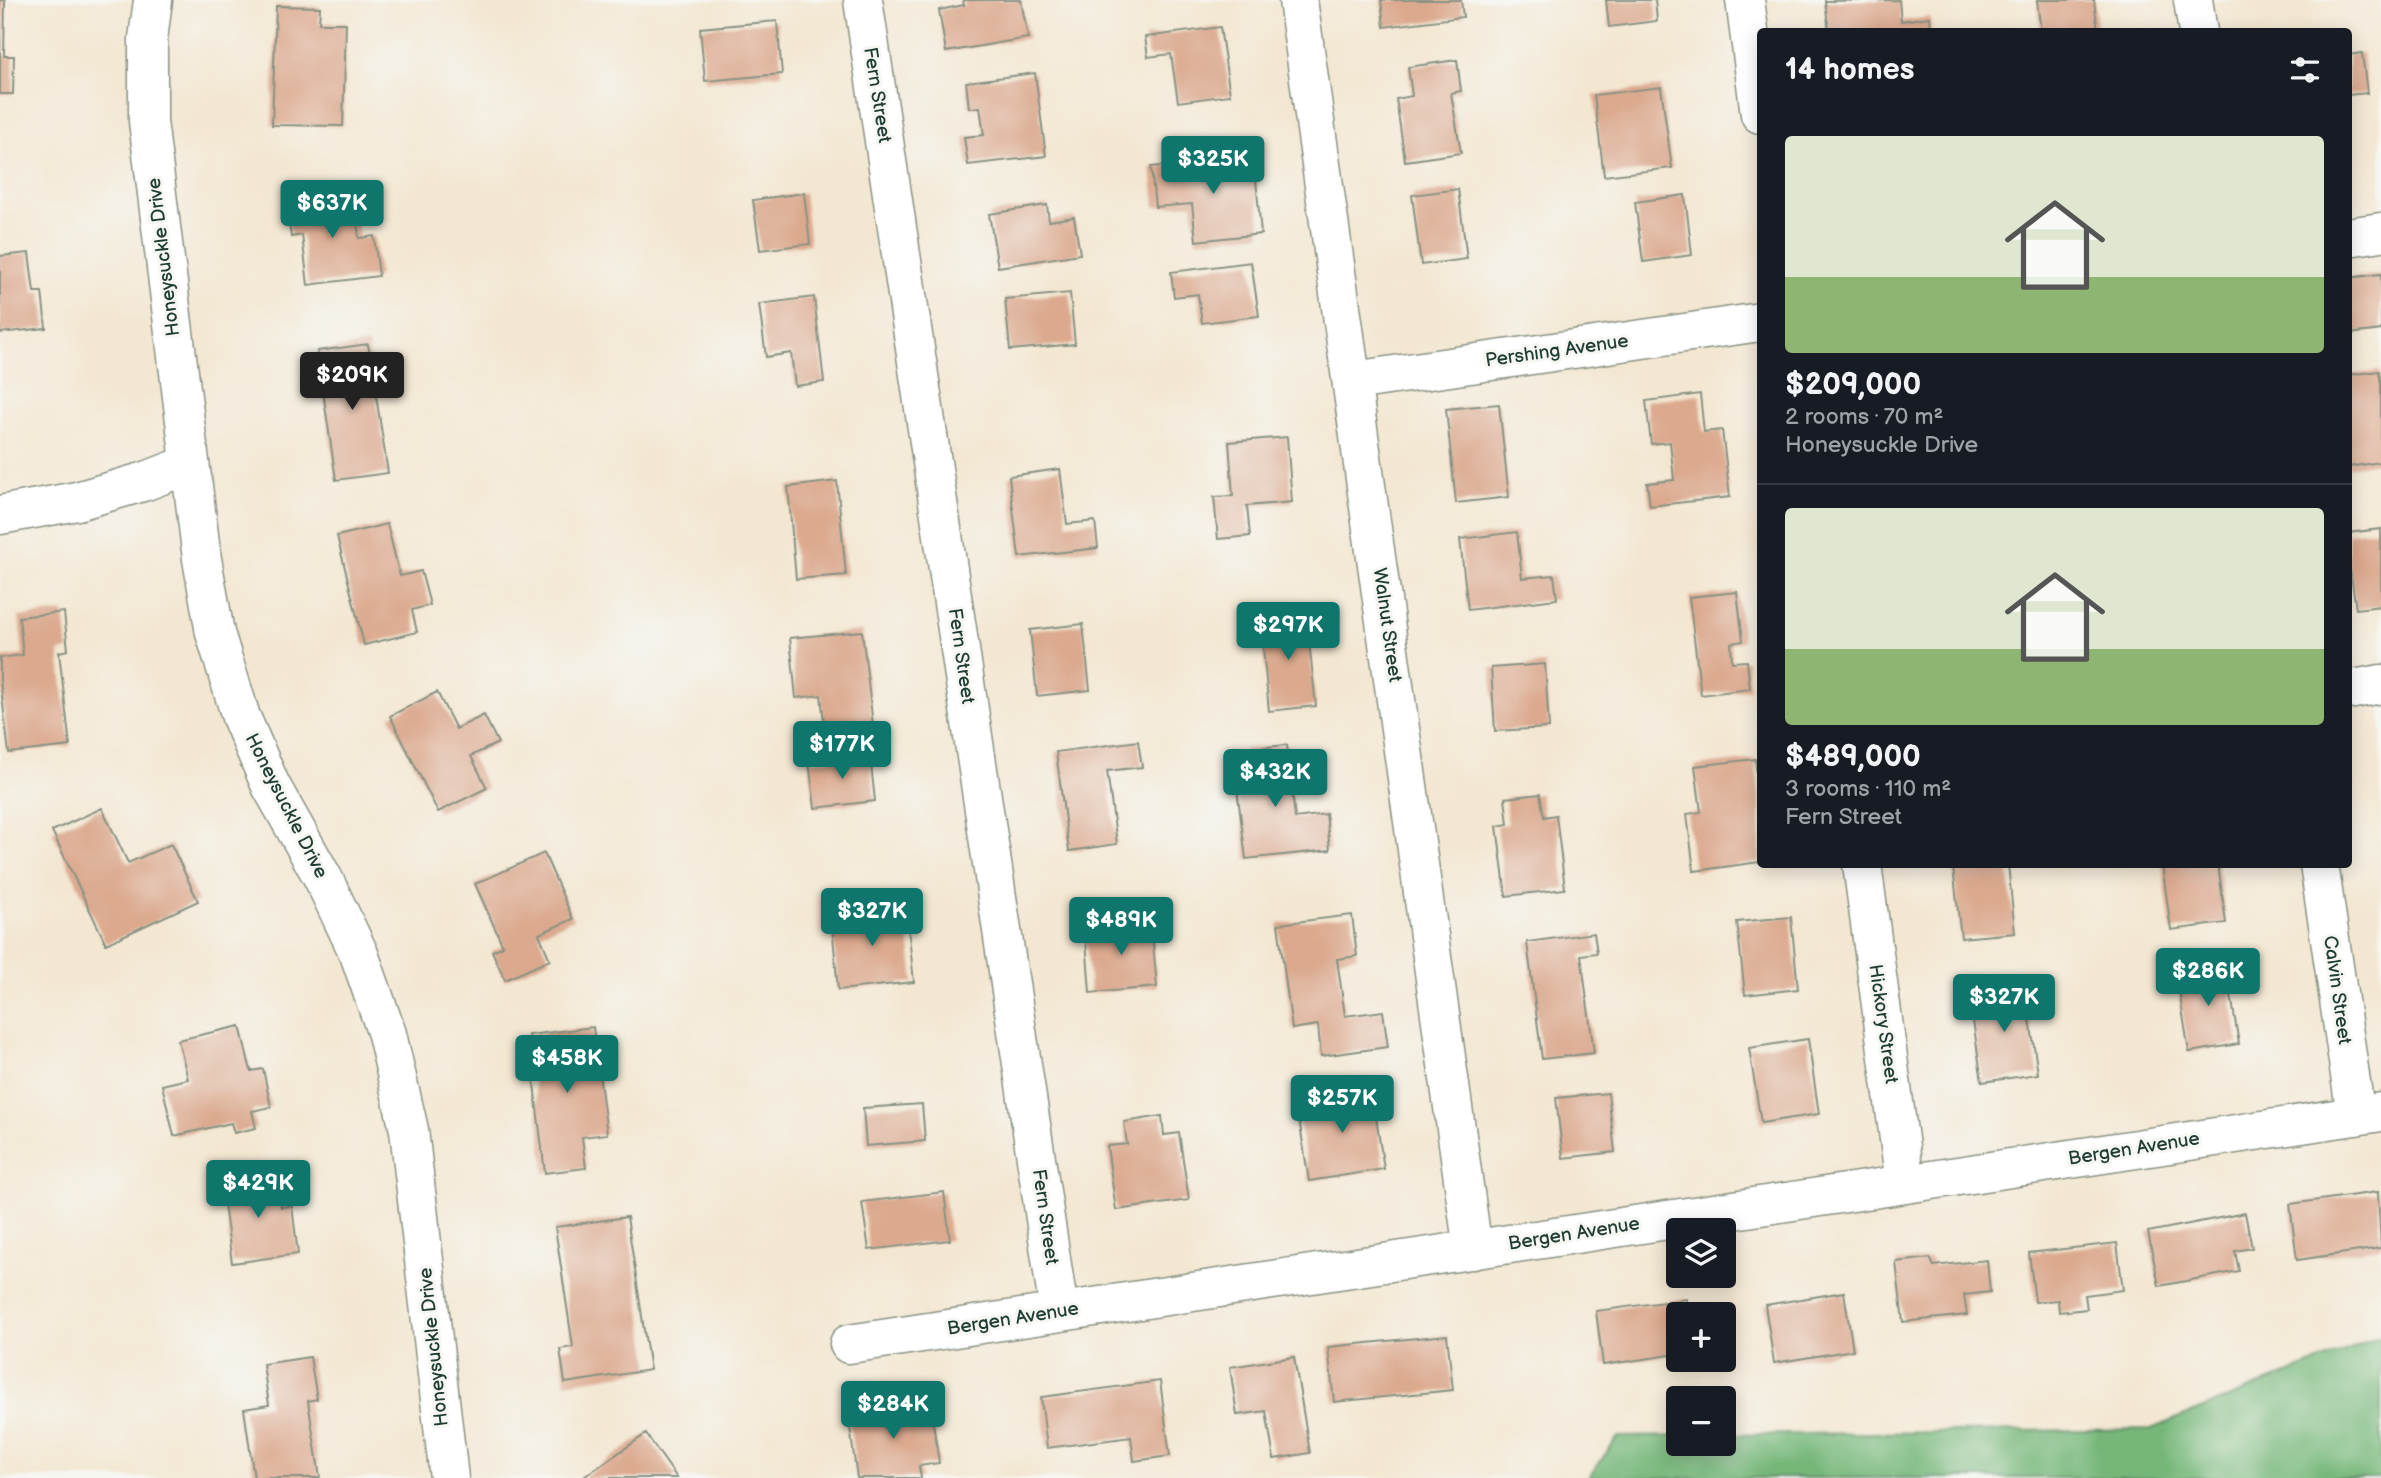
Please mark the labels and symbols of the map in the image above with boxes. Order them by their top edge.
street label: Fern Street [858,46,896,145]
pin: $325K [1164,136,1262,196]
street label: Honeysuckle Drive [143,176,185,338]
pin: $637K [283,180,381,240]
street label: Pershing Avenue [1484,330,1630,372]
pin: $209K [303,352,401,412]
street label: Walnut Street [1368,566,1406,684]
pin: $297K [1239,602,1337,662]
street label: Fern Street [943,607,979,706]
pin: $177K [793,722,891,781]
street label: Honeysuckle Drive [240,730,332,882]
pin: $432K [1226,750,1324,809]
pin: $327K [823,888,921,948]
pin: $489K [1072,898,1170,957]
street label: Calvin Street [2318,934,2356,1046]
pin: $286K [2159,948,2257,1008]
street label: Hickory Street [1863,963,1903,1085]
pin: $327K [1955,974,2053,1034]
pin: $458K [518,1036,616,1095]
pin: $257K [1293,1076,1391,1135]
street label: Bergen Avenue [2067,1127,2201,1171]
pin: $429K [209,1160,307,1220]
street label: Fern Street [1027,1168,1063,1267]
street label: Bergen Avenue [1507,1212,1641,1256]
street label: Honeysuckle Drive [414,1267,454,1427]
street label: Bergen Avenue [946,1297,1080,1341]
pin: $284K [844,1382,942,1441]

